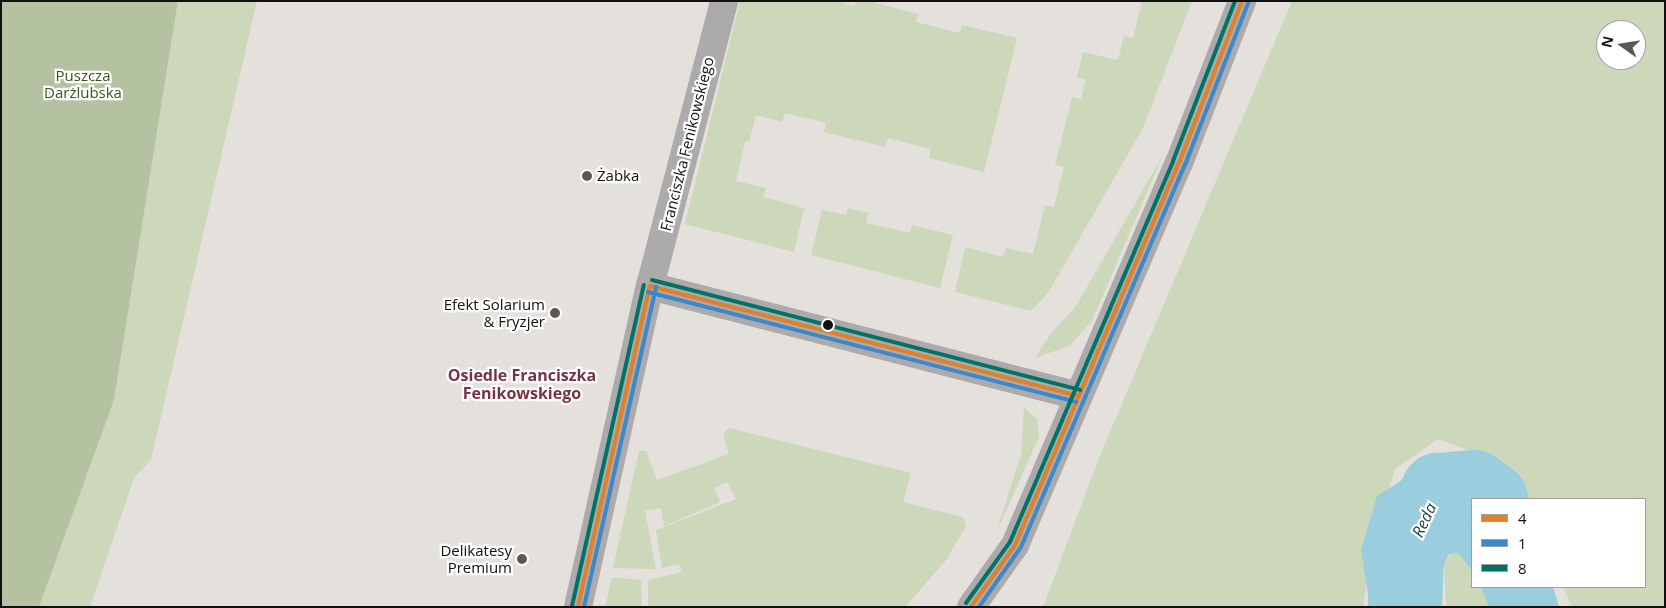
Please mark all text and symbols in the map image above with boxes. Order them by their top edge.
north arrow [1596,20,1646,70]
text: N [1596,34,1617,49]
street label: Franciszka Fenikowskiego [657,55,717,233]
park label: Puszcza Darżlubska [44,66,122,101]
place label: Żabka [597,167,639,185]
marker: Żabka [581,170,593,182]
place label: Efekt Solarium & Fryzjer [444,295,545,330]
marker: Efekt Solarium & Fryzjer [549,307,561,319]
unlabelled marker [823,320,833,330]
district label: Osiedle Franciszka Fenikowskiego [448,365,596,403]
legend [1471,498,1646,588]
water label: Reda [1408,500,1440,540]
text: 4 [1518,508,1527,528]
text: 1 [1518,533,1527,553]
place label: Delikatesy Premium [440,541,512,576]
marker: Delikatesy Premium [516,553,528,565]
text: 8 [1518,558,1527,578]

